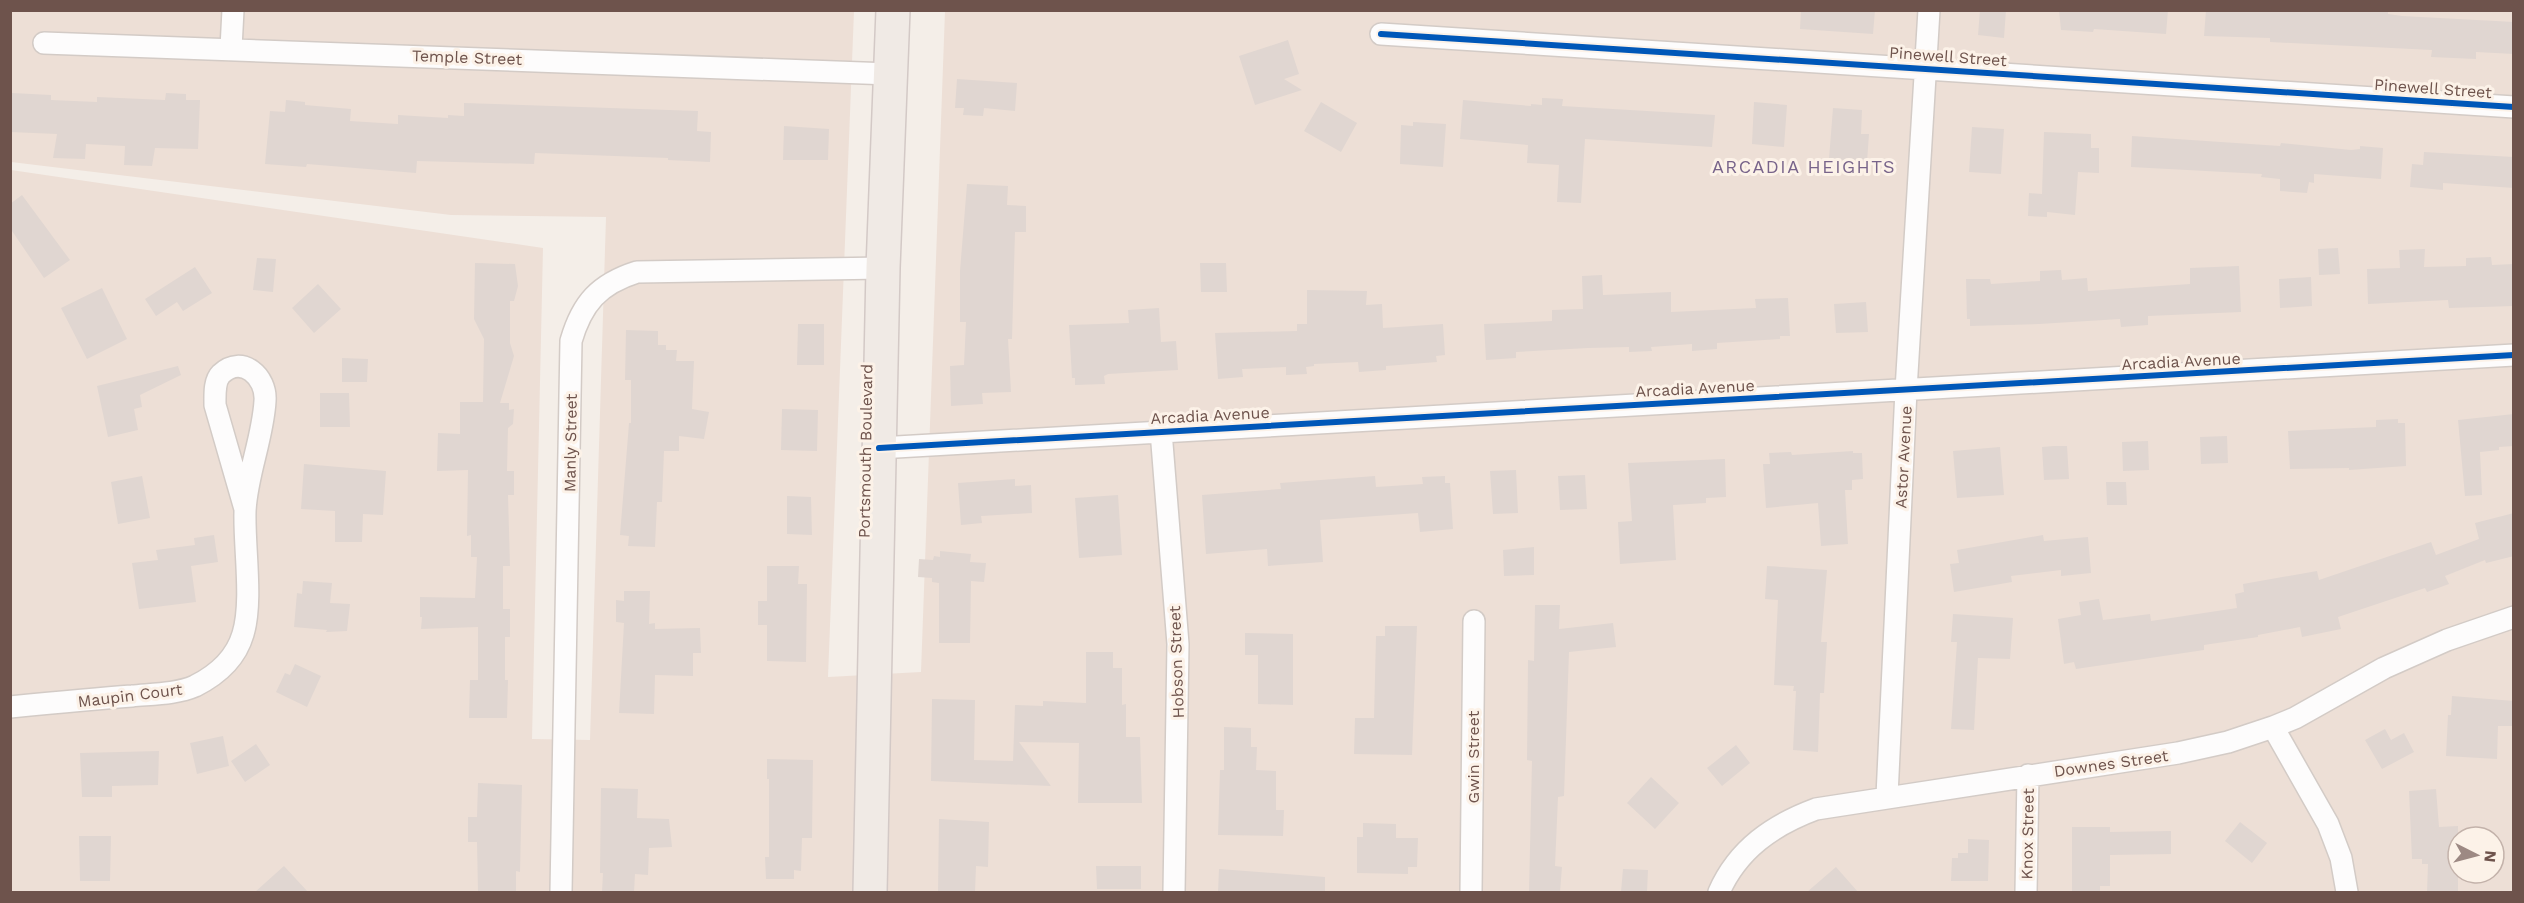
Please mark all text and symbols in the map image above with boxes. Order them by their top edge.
street label: Pinewell Street [1888,43,2008,70]
street label: Temple Street [412,46,523,69]
street label: Pinewell Street [2373,75,2493,102]
district label: ARCADIA HEIGHTS [1712,156,1896,177]
street label: Arcadia Avenue [2121,349,2241,374]
street label: Portsmouth Boulevard [854,364,877,538]
street label: Arcadia Avenue [1635,376,1755,401]
street label: Manly Street [560,393,581,492]
street label: Arcadia Avenue [1150,403,1270,428]
street label: Astor Avenue [1891,405,1916,509]
street label: Hobson Street [1165,605,1188,719]
street label: Maupin Court [77,680,184,711]
street label: Gwin Street [1464,710,1483,803]
street label: Downes Street [2053,746,2170,781]
street label: Knox Street [2017,788,2038,880]
north arrow [2446,825,2506,885]
text: N [2480,850,2500,863]

